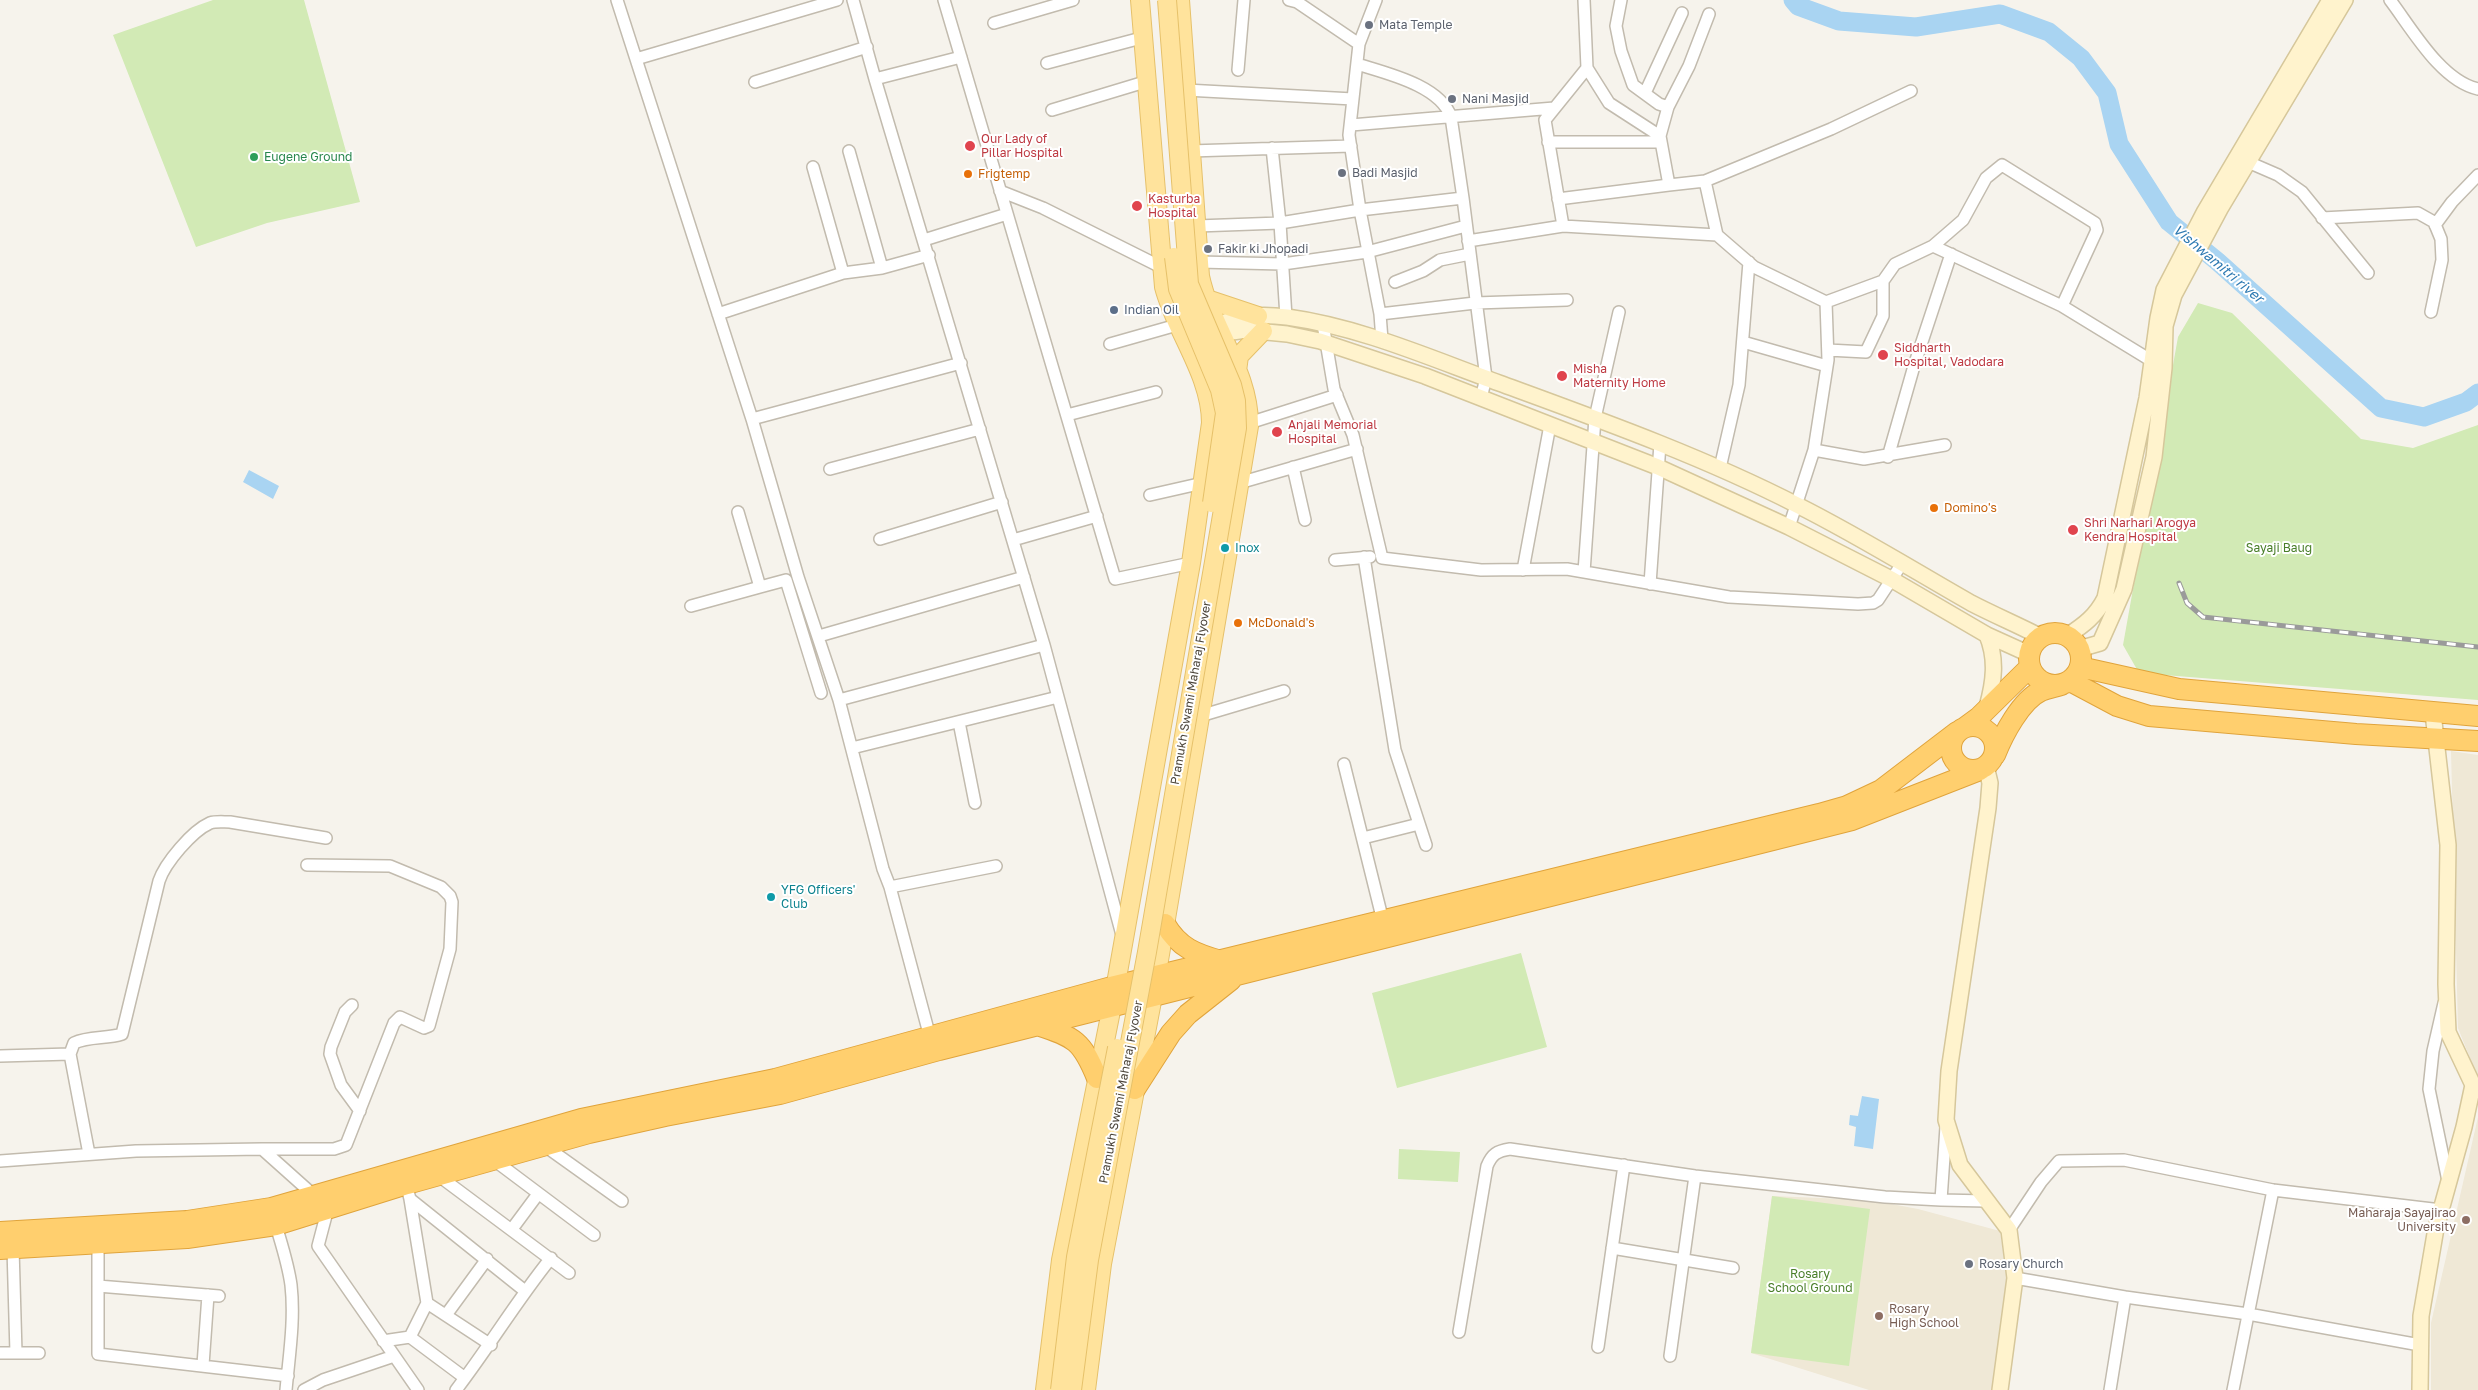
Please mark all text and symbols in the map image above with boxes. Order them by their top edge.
place label: Mata Temple [1379,18,1453,32]
marker: Mata Temple [1363,19,1375,31]
place label: Nani Masjid [1462,92,1529,106]
marker: Nani Masjid [1446,93,1458,105]
place label: Our Lady of Pillar Hospital [981,132,1063,160]
marker: Our Lady of Pillar Hospital [963,139,977,153]
place label: Eugene Ground [264,150,352,164]
marker: Eugene Ground [248,151,260,163]
place label: Badi Masjid [1352,166,1418,180]
place label: Frigtemp [978,167,1030,181]
marker: Badi Masjid [1336,167,1348,179]
marker: Frigtemp [962,168,974,180]
place label: Kasturba Hospital [1148,192,1200,220]
marker: Kasturba Hospital [1130,199,1144,213]
water label: Vishwamitri river [2169,221,2267,307]
place label: Fakir ki Jhopadi [1218,242,1308,256]
marker: Fakir ki Jhopadi [1202,243,1214,255]
place label: Indian Oil [1124,303,1179,317]
marker: Indian Oil [1108,304,1120,316]
place label: Siddharth Hospital, Vadodara [1894,341,2004,369]
marker: Siddharth Hospital, Vadodara [1876,348,1890,362]
place label: Misha Maternity Home [1573,362,1666,390]
marker: Misha Maternity Home [1555,369,1569,383]
place label: Anjali Memorial Hospital [1288,418,1377,446]
marker: Anjali Memorial Hospital [1270,425,1284,439]
place label: Domino's [1944,501,1997,515]
marker: Domino's [1928,502,1940,514]
place label: Shri Narhari Arogya Kendra Hospital [2084,516,2196,544]
marker: Shri Narhari Arogya Kendra Hospital [2066,523,2080,537]
place label: Inox [1235,541,1260,555]
park label: Sayaji Baug [2246,541,2312,555]
marker: Inox [1219,542,1231,554]
street label: Pramukh Swami Maharaj Flyover [1168,600,1214,786]
place label: McDonald's [1248,616,1315,630]
marker: McDonald's [1232,617,1244,629]
place label: YFG Officers' Club [781,883,855,911]
marker: YFG Officers' Club [765,891,777,903]
street label: Pramukh Swami Maharaj Flyover [1096,999,1146,1185]
place label: Maharaja Sayajirao University [2348,1206,2456,1234]
marker: Maharaja Sayajirao University [2460,1214,2472,1226]
place label: Rosary Church [1979,1257,2063,1271]
marker: Rosary Church [1963,1258,1975,1270]
park label: Rosary School Ground [1767,1267,1853,1295]
place label: Rosary High School [1889,1302,1959,1330]
marker: Rosary High School [1873,1310,1885,1322]

